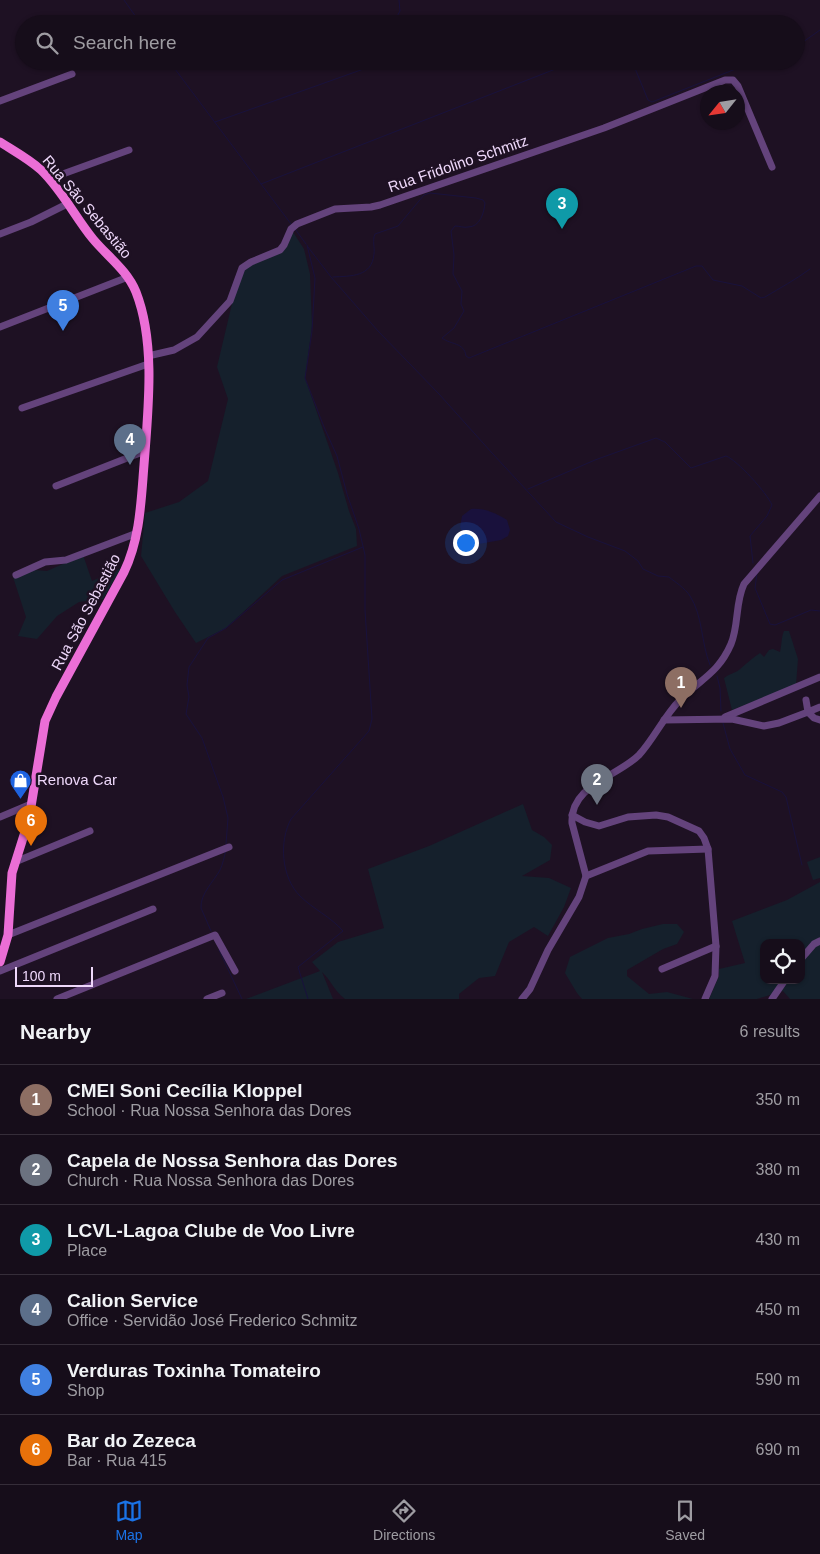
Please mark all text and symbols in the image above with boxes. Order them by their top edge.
search box [15,15,805,70]
icon: search [33,29,61,57]
text: Search here [73,32,177,53]
north arrow [700,85,745,130]
street label: Rua Fridolino Schmitz [386,132,530,195]
street label: Rua São Sebastião [39,152,135,262]
pin: 3 [546,188,578,229]
pin: 5 [47,290,79,331]
pin: 4 [114,424,146,465]
your location [453,530,479,556]
street label: Rua São Sebastião [48,551,123,673]
pin: 1 [665,667,697,708]
pin: 2 [581,764,613,805]
shop icon: Renova Car [9,768,33,799]
place label: Renova Car [37,771,117,788]
pin: 6 [15,805,47,846]
map controls [760,939,805,984]
button: locate [760,939,805,984]
scale bar [15,964,92,987]
text: 100 m [22,968,61,984]
text: Nearby [20,1020,91,1043]
text: 6 results [740,1023,800,1040]
text: CMEI Soni Cecília Kloppel [67,1080,302,1101]
text: 1 [32,1091,40,1108]
text: 350 m [756,1091,800,1108]
text: School · Rua Nossa Senhora das Dores [67,1102,352,1119]
text: Capela de Nossa Senhora das Dores [67,1150,398,1171]
text: 2 [32,1161,40,1178]
text: 380 m [756,1161,800,1178]
text: Church · Rua Nossa Senhora das Dores [67,1172,354,1189]
text: LCVL-Lagoa Clube de Voo Livre [67,1220,355,1241]
text: 3 [32,1231,40,1248]
text: 430 m [756,1231,800,1248]
text: Place [67,1242,107,1259]
text: Calion Service [67,1290,198,1311]
text: 4 [32,1301,40,1318]
text: 450 m [756,1301,800,1318]
text: Office · Servidão José Frederico Schmitz [67,1312,357,1329]
text: Verduras Toxinha Tomateiro [67,1360,321,1381]
text: 5 [32,1371,40,1388]
text: 590 m [756,1371,800,1388]
text: Shop [67,1382,104,1399]
text: Bar do Zezeca [67,1430,196,1451]
text: 6 [32,1441,40,1458]
text: 690 m [756,1441,800,1458]
text: Bar · Rua 415 [67,1452,167,1469]
tab: Map [115,1497,143,1543]
tab: Directions [373,1497,435,1543]
tab: Saved [665,1497,705,1543]

